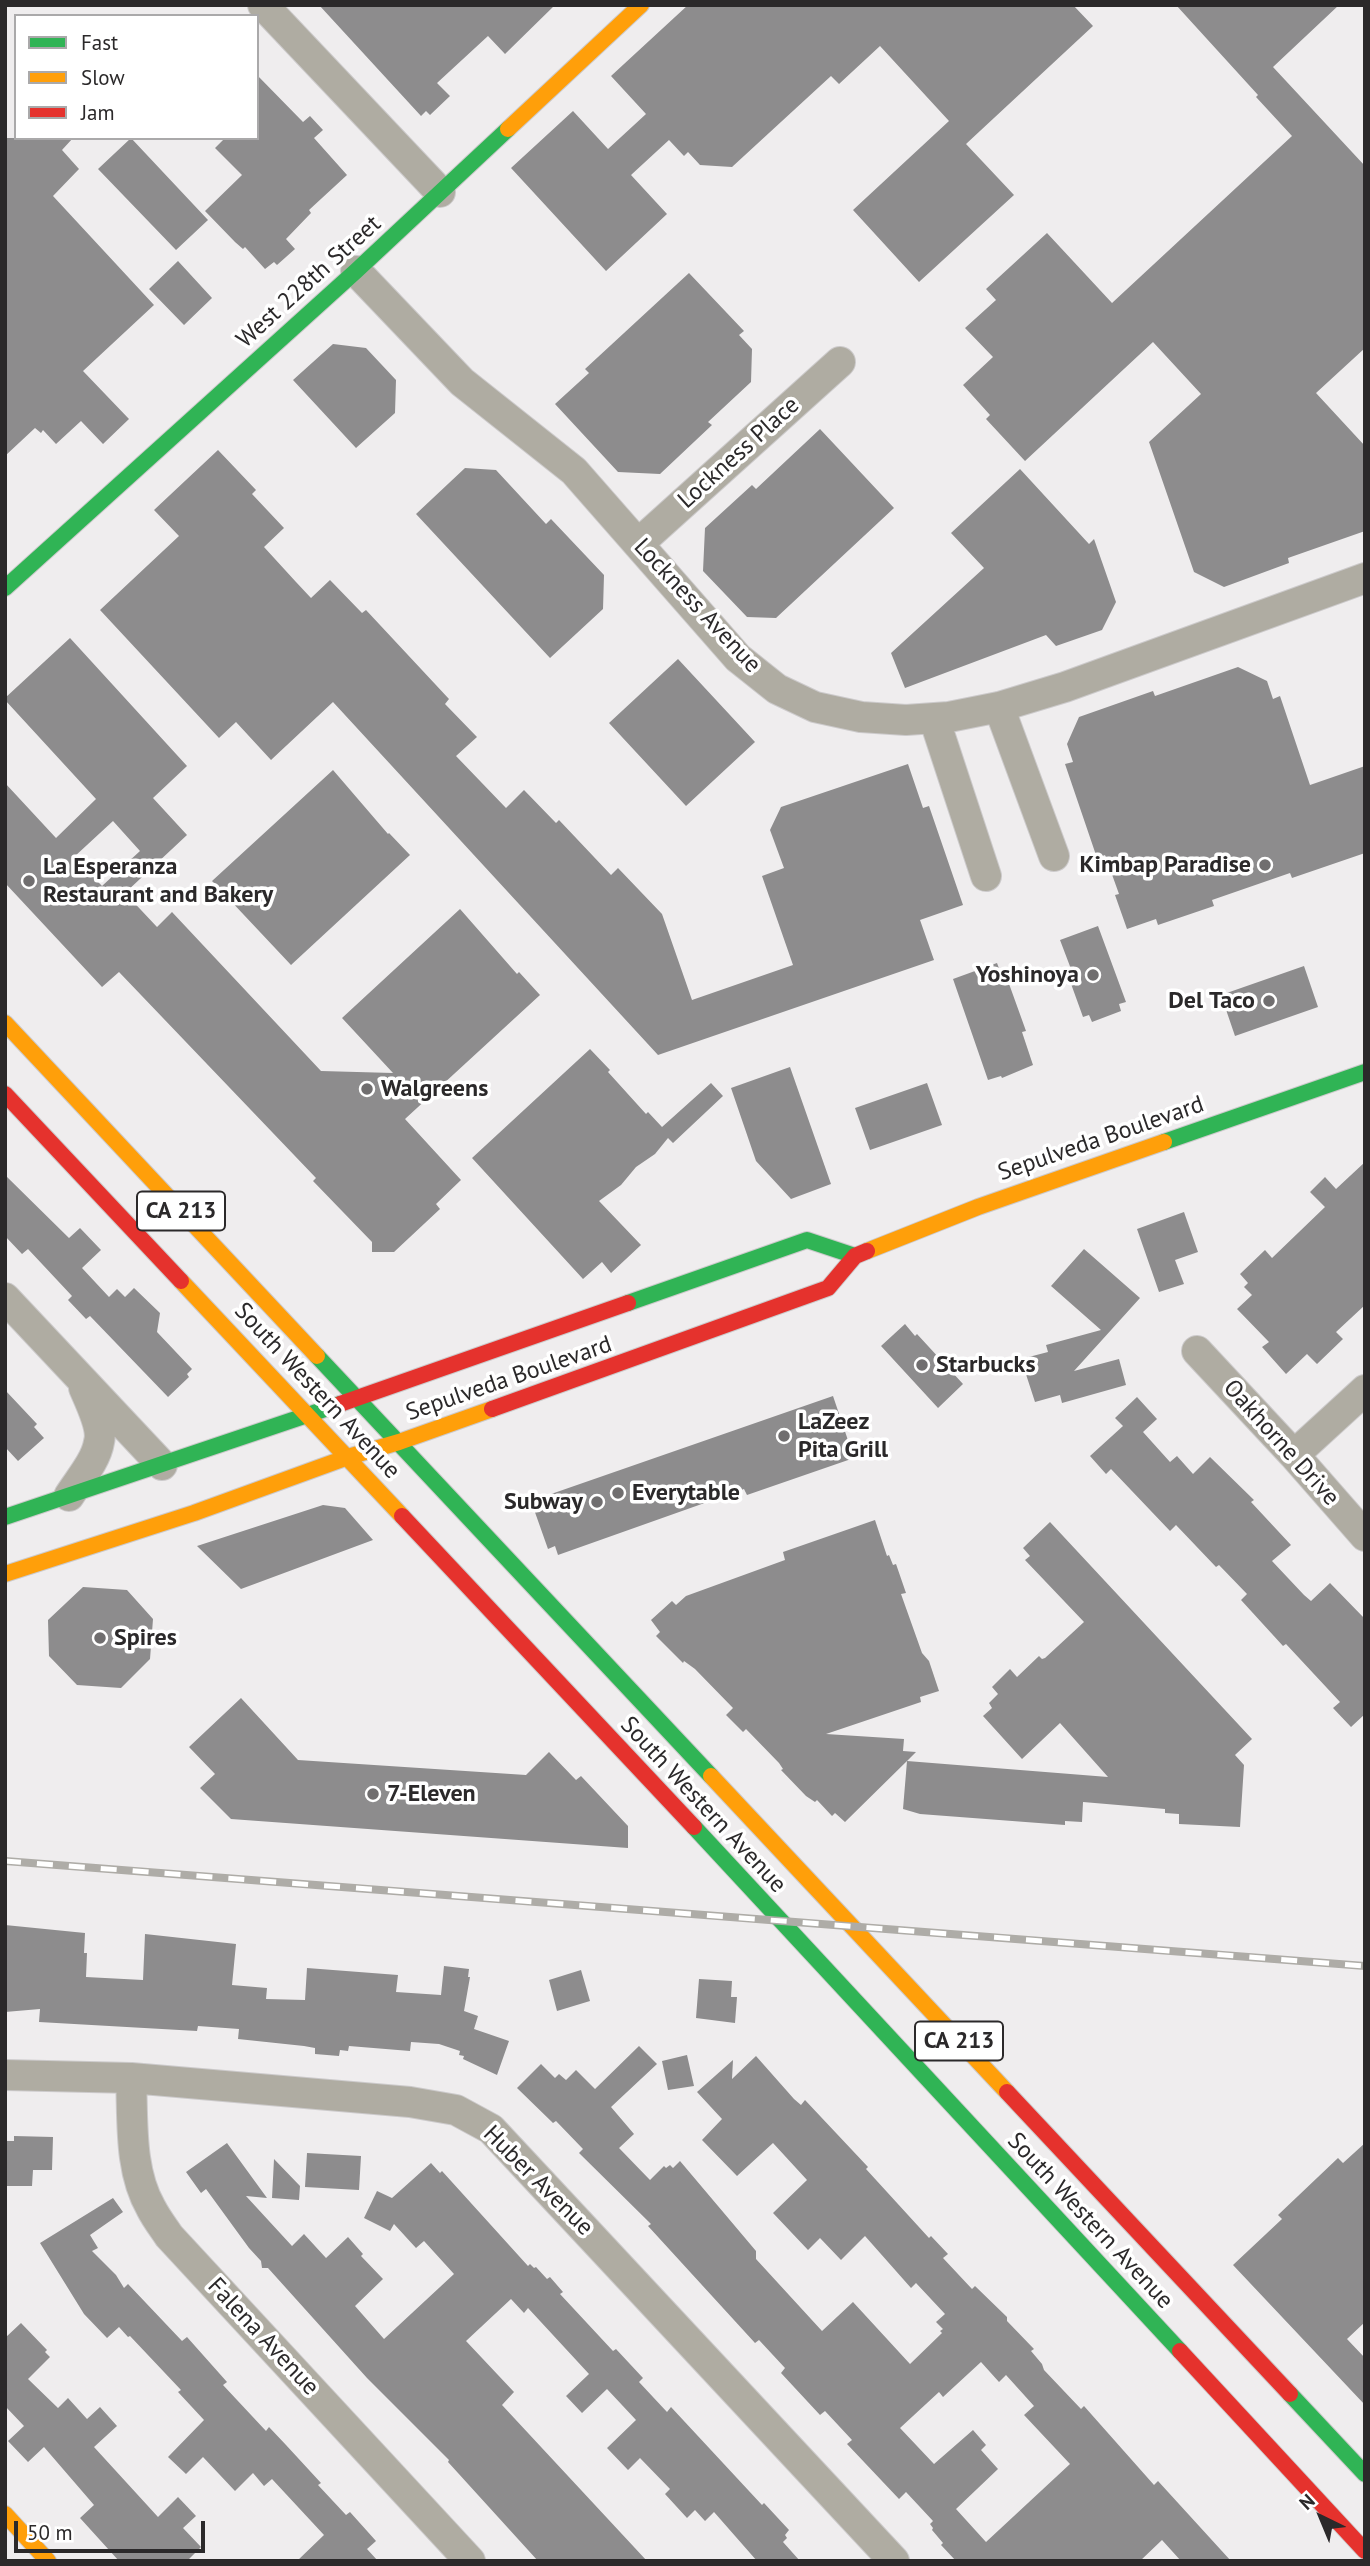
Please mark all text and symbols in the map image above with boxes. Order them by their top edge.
legend [14,14,259,140]
text: Fast [81,29,118,56]
text: Slow [81,64,125,91]
text: Jam [81,99,115,126]
street label: West 228th Street [231,210,387,354]
street label: Lockness Place [673,391,805,515]
street label: Lockness Avenue [627,533,767,679]
place label: Kimbap Paradise [1080,851,1251,879]
place label: La Esperanza Restaurant and Bakery [43,853,273,909]
marker: Kimbap Paradise [1257,857,1273,873]
marker: La Esperanza Restaurant and Bakery [21,873,37,889]
place label: Yoshinoya [976,961,1079,989]
marker: Yoshinoya [1085,967,1101,983]
place label: Del Taco [1168,987,1255,1015]
marker: Del Taco [1261,993,1277,1009]
place label: Walgreens [381,1075,488,1103]
marker: Walgreens [359,1081,375,1097]
street label: Sepulveda Boulevard [994,1090,1208,1188]
road number: CA 213 [137,1192,225,1230]
street label: South Western Avenue [228,1297,406,1485]
street label: Sepulveda Boulevard [402,1330,616,1428]
place label: Starbucks [936,1351,1036,1379]
marker: Starbucks [914,1357,930,1373]
street label: Oakhorne Drive [1217,1374,1345,1512]
place label: LaZeez Pita Grill [798,1408,888,1464]
marker: LaZeez Pita Grill [776,1428,792,1444]
place label: Everytable [632,1479,740,1507]
marker: Everytable [610,1485,626,1501]
place label: Subway [504,1488,583,1516]
marker: Subway [589,1494,605,1510]
place label: Spires [114,1624,177,1652]
marker: Spires [92,1630,108,1646]
street label: South Western Avenue [614,1711,792,1899]
place label: 7-Eleven [387,1780,476,1808]
marker: 7-Eleven [365,1786,381,1802]
road number: CA 213 [915,2022,1003,2060]
street label: Huber Avenue [477,2120,599,2242]
street label: South Western Avenue [1001,2127,1179,2315]
street label: Falena Avenue [201,2272,325,2402]
north arrow [1286,2482,1356,2552]
text: N [1294,2489,1319,2515]
scale bar [18,2506,208,2550]
text: 50 m [27,2519,73,2546]

